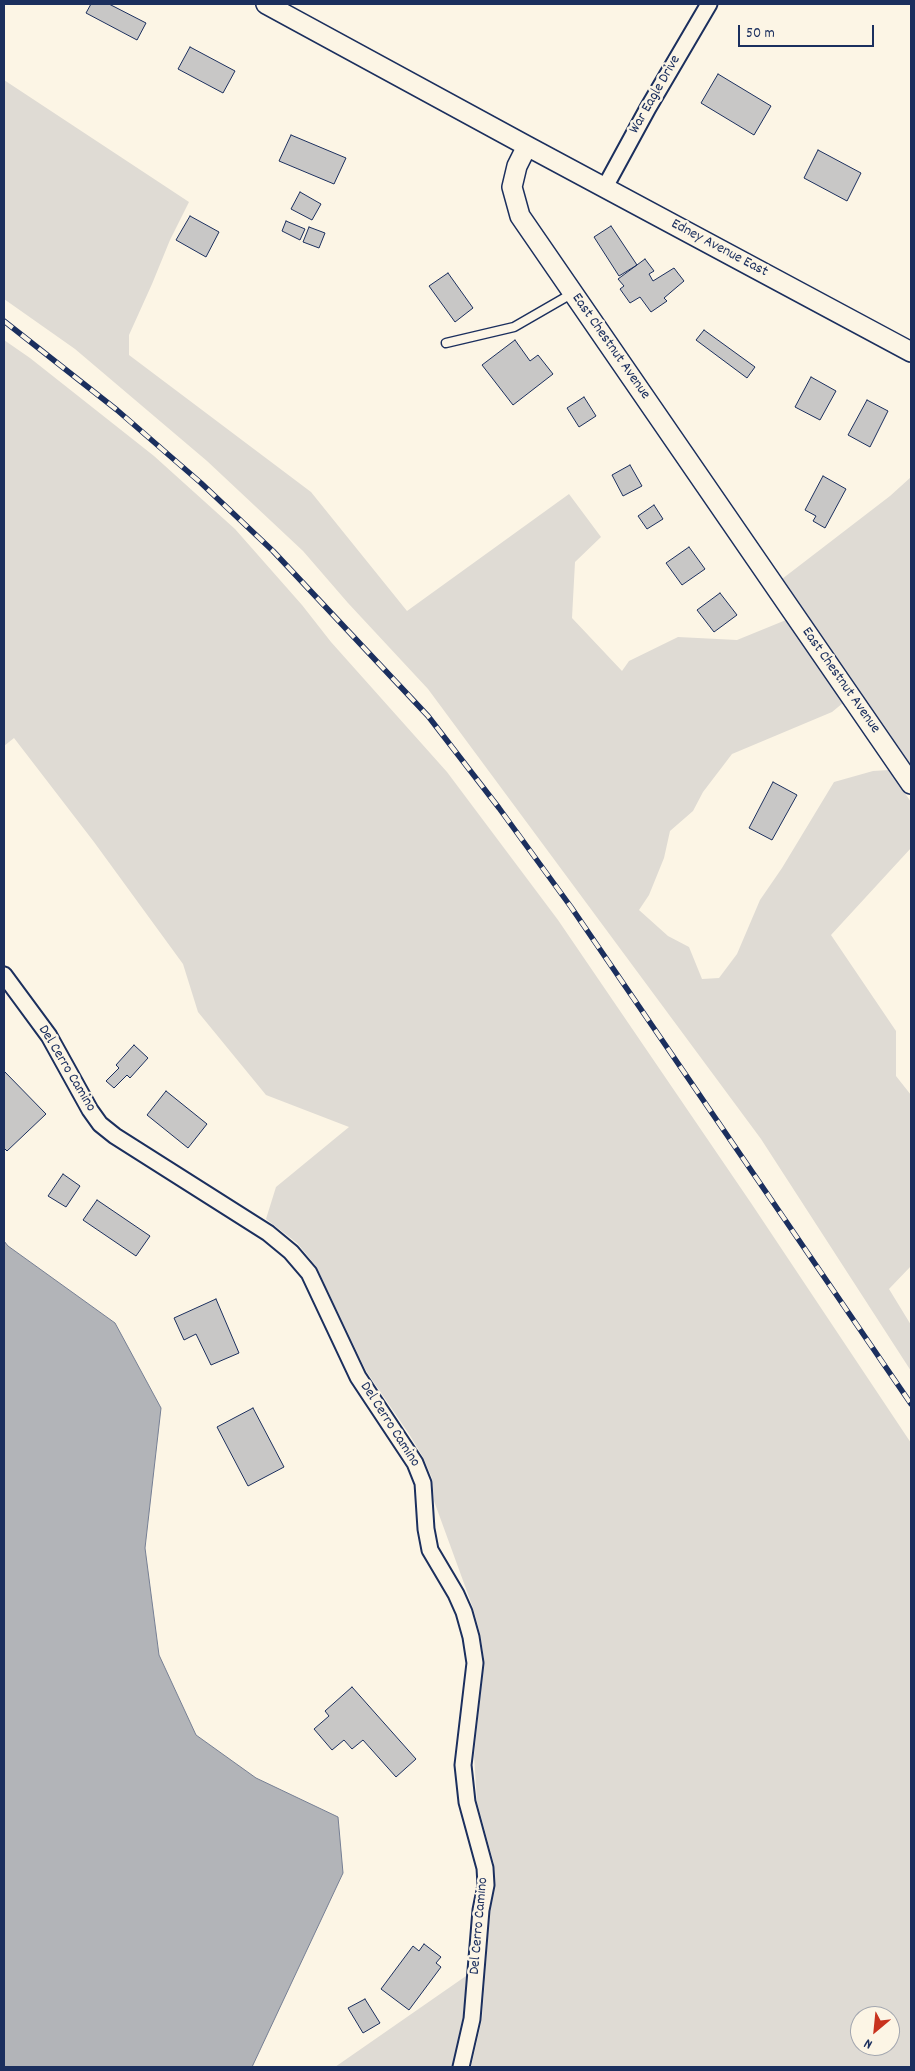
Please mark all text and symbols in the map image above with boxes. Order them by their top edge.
scale bar [740,15,876,47]
text: 50 m [746,23,775,45]
street label: War Eagle Drive [626,53,686,137]
street label: Edney Avenue East [668,216,770,282]
street label: East Chestnut Avenue [567,291,653,403]
street label: East Chestnut Avenue [797,625,883,737]
street label: Del Cerro Camino [33,1022,99,1116]
street label: Del Cerro Camino [355,1379,423,1471]
street label: Del Cerro Camino [467,1877,493,1975]
north arrow [850,2006,900,2056]
text: N [861,2033,876,2054]

